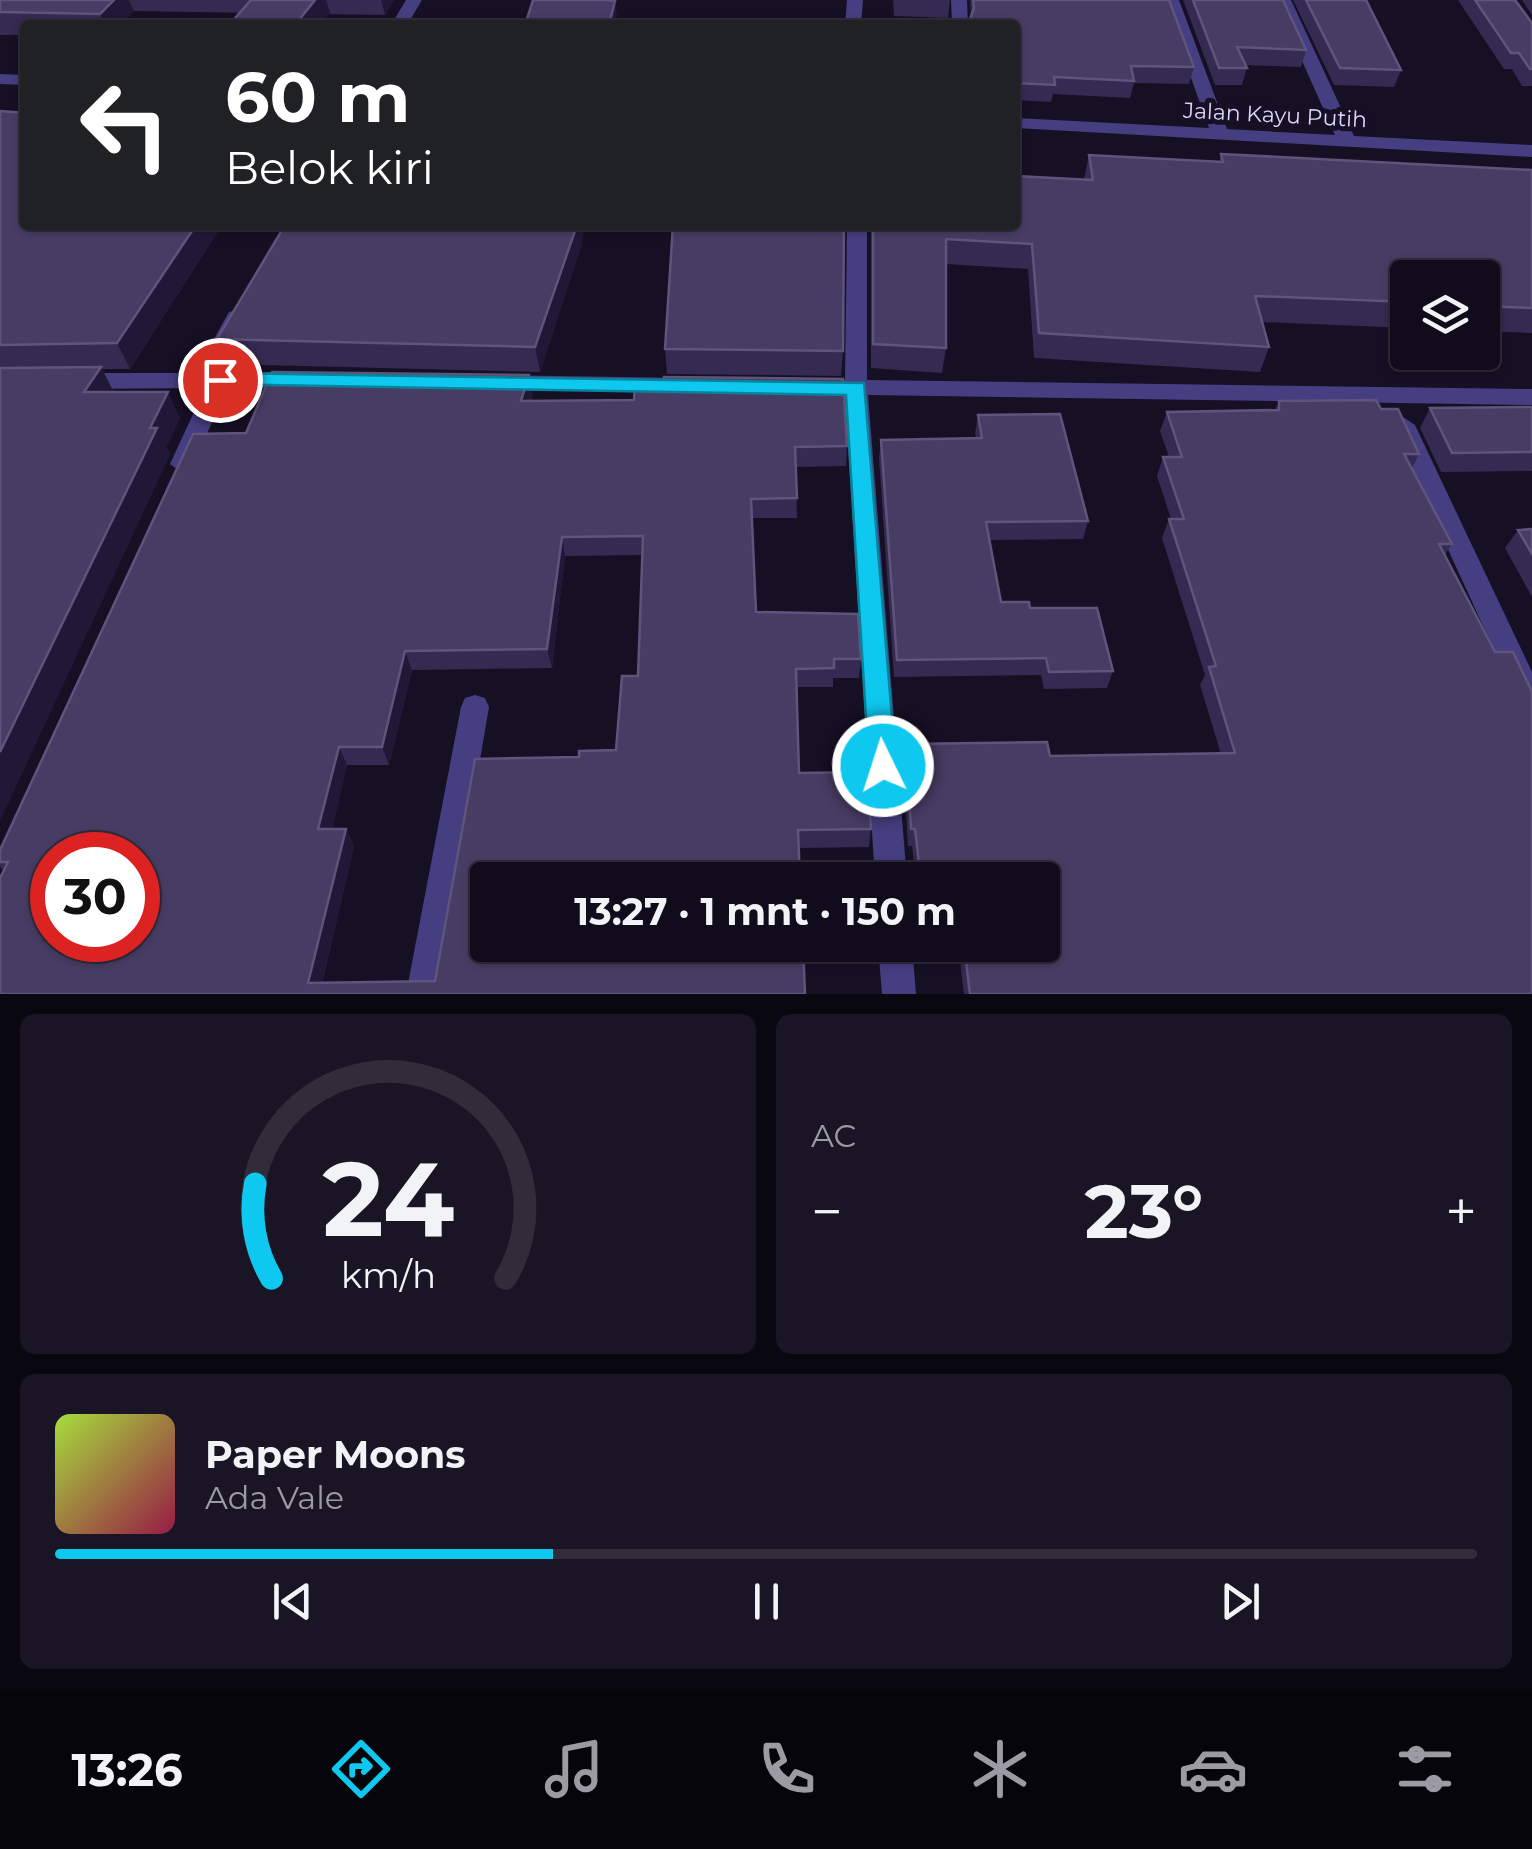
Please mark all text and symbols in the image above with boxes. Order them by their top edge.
text: 60 m [225,54,410,140]
icon: left [60,60,190,190]
street label: Jalan Kayu Putih [1181,97,1368,133]
text: Belok kiri [225,140,434,195]
map controls [1390,260,1500,370]
button: layers [1390,260,1500,370]
pin [178,338,263,423]
icon: arrive [193,353,248,408]
position arrow [831,714,935,818]
speed limit sign: 30 [30,832,160,962]
text: 13:27 · 1 mnt · 150 m [574,888,956,935]
text: AC [811,1116,856,1155]
text: 24 [322,1135,454,1262]
text: 23° [1085,1165,1203,1257]
text: − [811,1178,843,1245]
text: + [1445,1178,1477,1245]
text: km/h [340,1253,436,1297]
text: Paper Moons [205,1431,466,1478]
text: Ada Vale [205,1478,344,1517]
icon: previous [265,1574,320,1629]
icon: pause [739,1574,794,1629]
icon: next [1213,1574,1268,1629]
icon: directions [326,1734,396,1804]
icon: music [539,1734,609,1804]
icon: phone [752,1734,822,1804]
icon: climate [965,1734,1035,1804]
icon: car [1178,1734,1248,1804]
icon: filters [1390,1734,1460,1804]
text: 13:26 [71,1742,183,1797]

